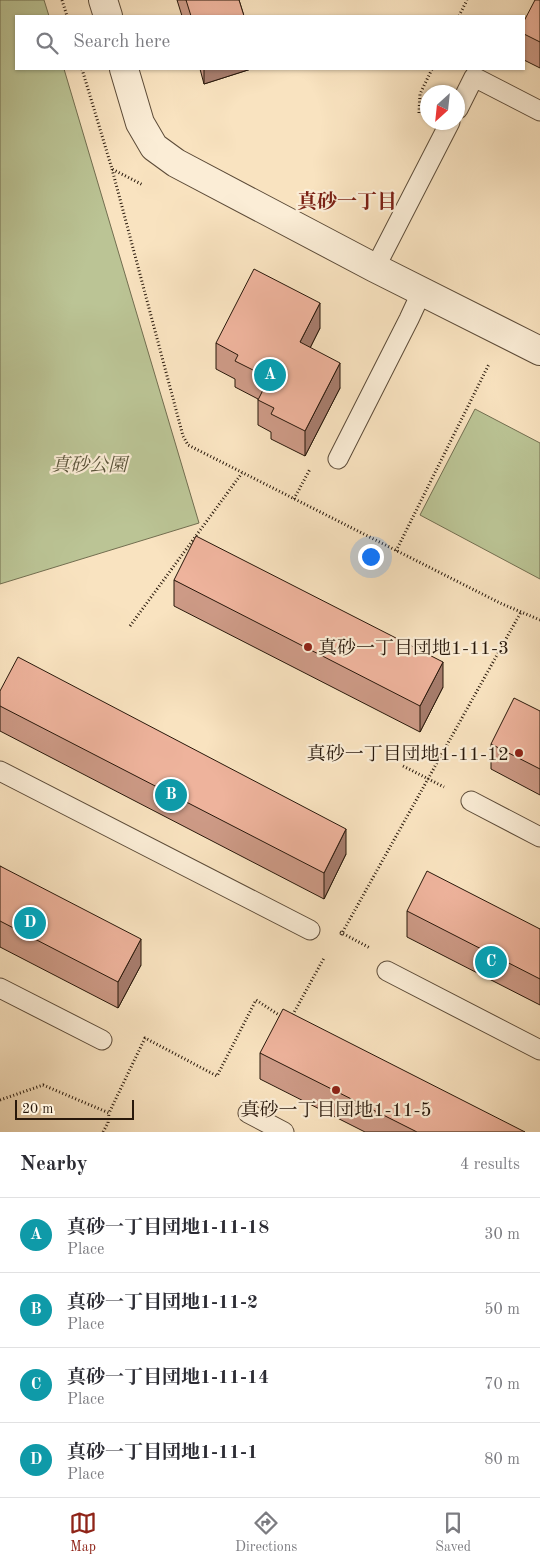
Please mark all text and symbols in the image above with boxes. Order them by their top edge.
search box [15,15,525,70]
icon: search [33,29,61,57]
text: Search here [73,33,170,52]
north arrow [420,85,465,130]
district label: 真砂一丁目 [297,190,397,213]
pin: A [254,356,286,394]
park label: 真砂公園 [51,455,130,476]
your location [358,544,384,570]
place label: 真砂一丁目団地1-11-3 [318,637,509,659]
marker: 真砂一丁目団地1-11-3 [302,641,314,653]
place label: 真砂一丁目団地1-11-12 [307,743,509,765]
marker: 真砂一丁目団地1-11-12 [513,747,525,759]
pin: B [155,776,187,814]
pin: D [14,904,46,942]
pin: C [475,943,507,981]
marker: 真砂一丁目団地1-11-5 [330,1084,342,1096]
scale bar [15,1097,134,1120]
place label: 真砂一丁目団地1-11-5 [240,1099,432,1121]
text: 20 m [22,1102,53,1116]
text: Nearby [20,1154,88,1175]
text: 4 results [460,1157,520,1173]
text: 真砂一丁目団地1-11-18 [67,1219,269,1238]
text: A [30,1227,42,1243]
text: 30 m [484,1227,520,1243]
text: Place [67,1242,104,1258]
text: 真砂一丁目団地1-11-2 [67,1294,258,1313]
text: B [30,1302,42,1318]
text: 50 m [484,1302,520,1318]
text: Place [67,1317,104,1333]
text: 真砂一丁目団地1-11-14 [67,1369,269,1388]
text: C [31,1377,41,1393]
text: 70 m [484,1377,520,1393]
text: Place [67,1392,104,1408]
text: 真砂一丁目団地1-11-1 [67,1444,258,1463]
text: D [30,1452,42,1468]
text: 80 m [484,1452,520,1468]
text: Place [67,1467,104,1483]
tab: Map [69,1509,97,1556]
tab: Directions [235,1509,297,1556]
tab: Saved [435,1509,471,1556]

